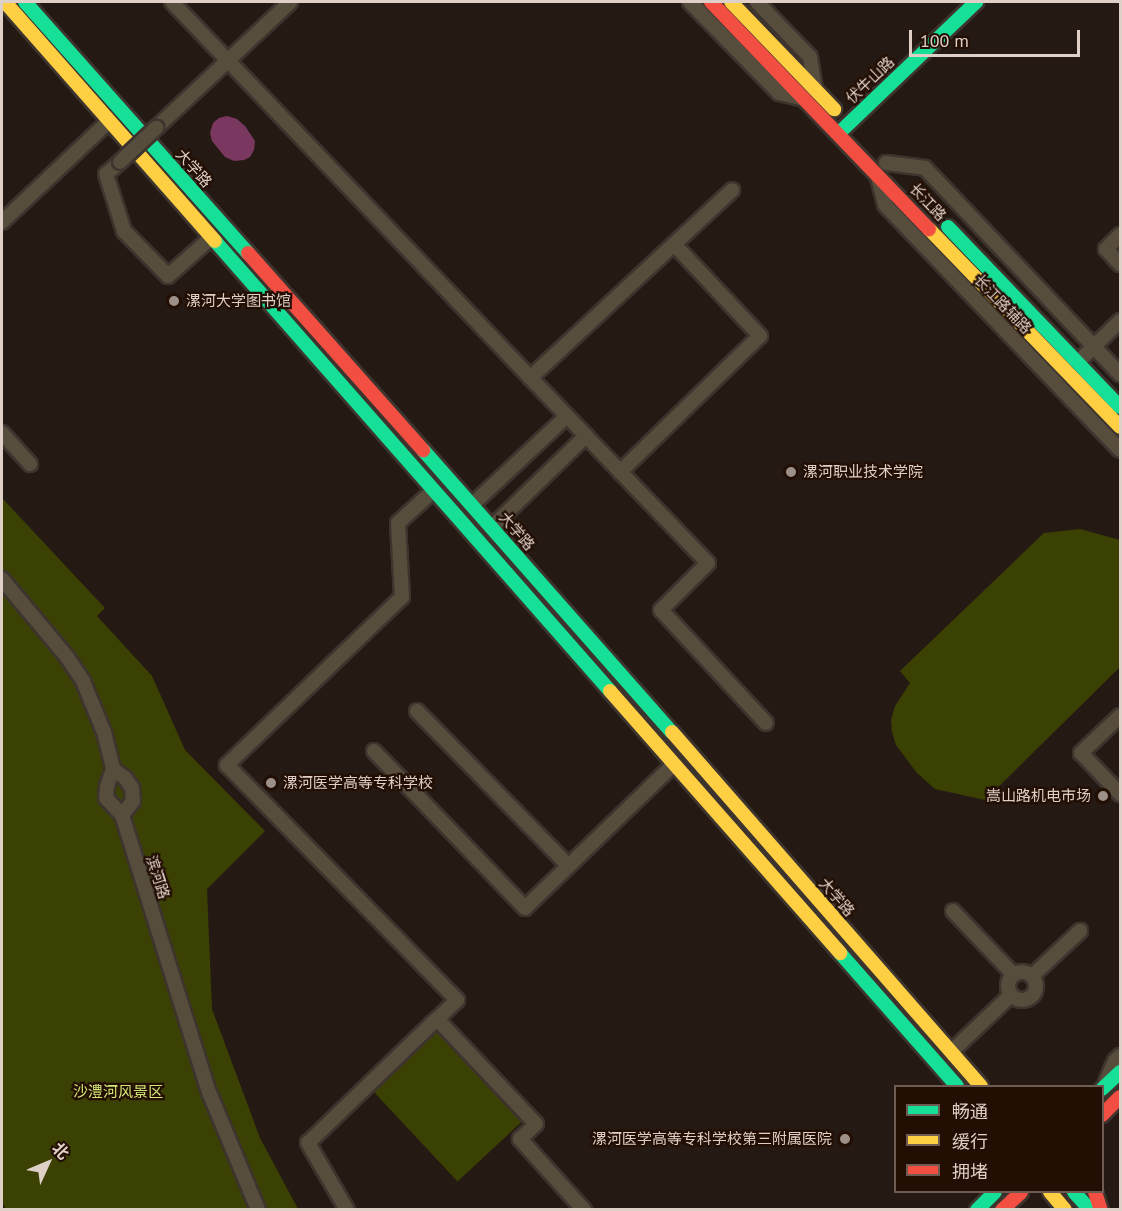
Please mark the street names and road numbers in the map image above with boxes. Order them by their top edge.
street label: 伏牛山路 [842,53,898,107]
street label: 大学路 [172,145,216,191]
street label: 长江路 [906,180,950,224]
street label: 长江路辅路 [970,271,1036,337]
street label: 大学路 [495,508,539,554]
street label: 滨河路 [142,853,174,901]
street label: 大学路 [815,874,859,920]

